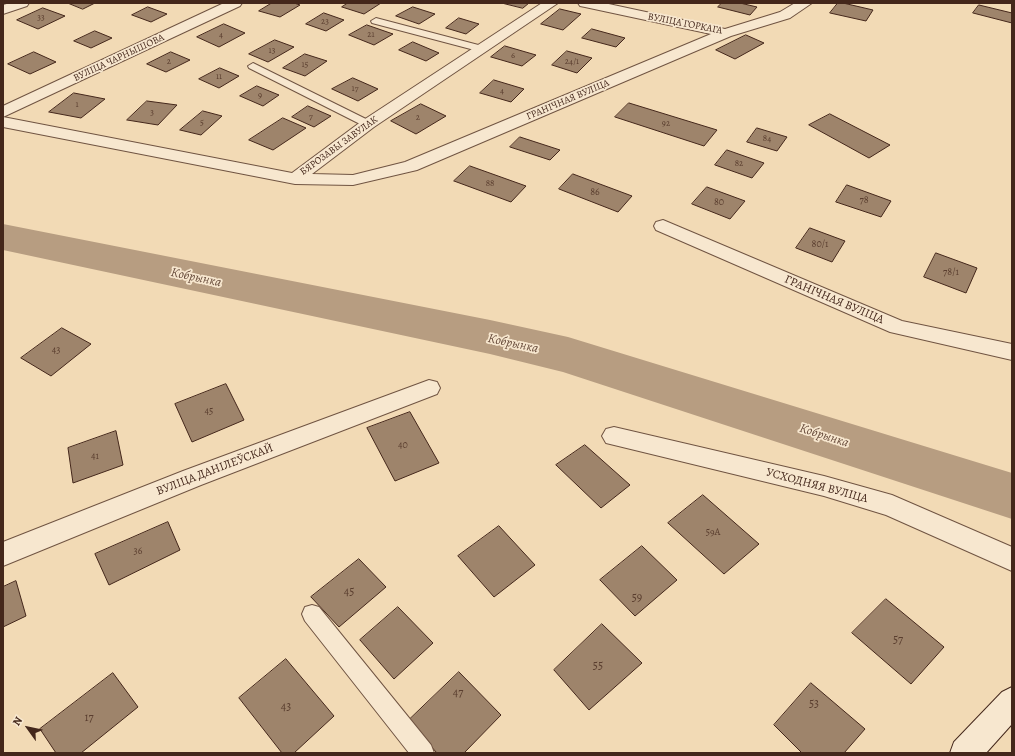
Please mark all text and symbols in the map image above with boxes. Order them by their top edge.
street label: ВУЛІЦА ГОРКАГА [647,11,723,37]
house number: 33 [37,13,45,23]
house number: 23 [321,17,329,27]
house number: 4 [219,30,223,40]
house number: 21 [367,30,375,40]
street label: ВУЛІЦА ЧАРНЫШОВА [72,32,166,84]
house number: 13 [269,46,275,56]
house number: 6 [511,51,515,61]
house number: 2 [167,57,171,67]
house number: 24/1 [565,57,579,67]
house number: 15 [302,60,308,70]
house number: 11 [216,72,222,82]
street label: ГРАНІЧНАЯ ВУЛІЦА [525,77,611,123]
house number: 17 [352,84,358,94]
house number: 4 [500,86,504,96]
house number: 9 [258,91,262,101]
house number: 1 [75,100,79,110]
house number: 3 [150,108,154,118]
house number: 7 [309,112,313,122]
house number: 2 [416,113,420,123]
street label: БЯРОЗАВЫ ЗАВУЛАК [298,114,380,178]
house number: 5 [200,118,204,128]
house number: 92 [662,119,670,129]
house number: 84 [763,134,771,144]
house number: 82 [735,159,743,169]
house number: 88 [486,179,494,189]
house number: 86 [590,187,600,199]
house number: 78 [859,195,869,207]
house number: 80 [714,197,724,209]
house number: 80/1 [812,239,828,251]
water label: Кобрынка [169,265,223,291]
house number: 78/1 [943,267,959,279]
street label: ГРАНІЧНАЯ ВУЛІЦА [782,273,886,327]
water label: Кобрынка [486,331,540,357]
house number: 43 [52,345,60,357]
house number: 45 [205,406,213,418]
water label: Кобрынка [797,421,851,451]
house number: 40 [398,440,408,452]
street label: ВУЛІЦА ДАНІЛЕЎСКАЙ [154,441,276,499]
house number: 41 [91,451,99,463]
street label: УСХОДНЯЯ ВУЛІЦА [765,465,869,507]
house number: 59А [706,527,720,539]
house number: 36 [134,546,142,558]
house number: 45 [344,585,354,599]
house number: 59 [632,591,642,605]
house number: 57 [893,633,903,647]
house number: 55 [593,659,603,673]
house number: 47 [453,686,463,700]
house number: 53 [809,697,819,711]
house number: 43 [281,700,291,714]
north arrow [8,708,48,748]
house number: 17 [84,711,94,725]
text: N [9,714,26,729]

